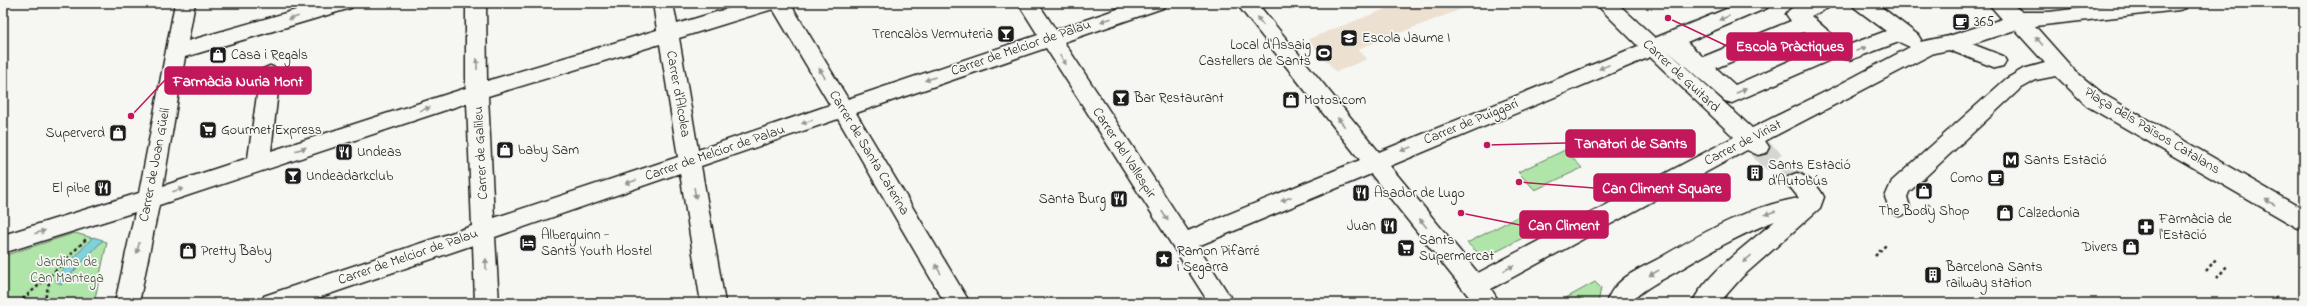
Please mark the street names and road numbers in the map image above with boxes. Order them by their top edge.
street label: Carrer de Melcior de Palau [948,14,1094,82]
street label: Carrer de Guitard [1637,34,1725,118]
street label: Carrer d'Alcolea [660,49,696,139]
street label: Plaça dels Països Catalans [2080,82,2224,180]
street label: Carrer de Santa Caterina [823,87,915,219]
street label: Carrer de Puiggarí [1420,93,1522,151]
street label: Carrer del Vallespir [1087,103,1162,203]
street label: Carrer de Joan Güell [134,106,176,224]
street label: Carrer de Galileu [468,106,494,200]
street label: Carrer de Viriat [1701,114,1786,172]
street label: Carrer de Melcior de Palau [642,119,788,187]
street label: Carrer de Melcior de Palau [335,223,481,291]

